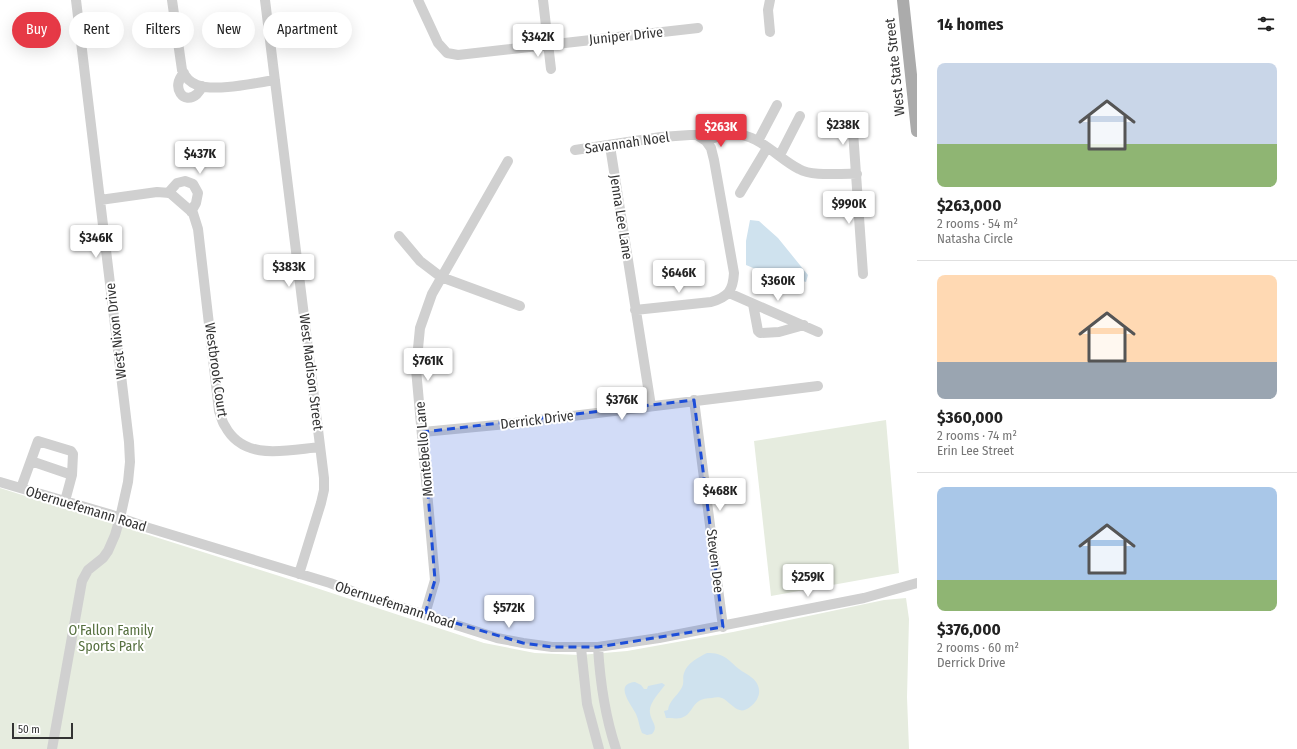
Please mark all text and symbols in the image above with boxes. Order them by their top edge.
chip: Buy [12,12,61,48]
chip: Rent [69,12,124,48]
chip: Filters [132,12,194,48]
chip: New [202,12,255,48]
chip: Apartment [263,12,352,48]
icon: filters [1255,13,1277,35]
text: 14 homes [937,14,1004,35]
street label: West State Street [881,17,909,117]
pin: $342K [510,24,566,58]
street label: Juniper Drive [588,24,664,48]
text: $342K [522,29,554,44]
icon: home [1071,89,1143,161]
pin: $238K [815,112,871,146]
pin: $263K [693,114,749,148]
text: $238K [827,117,859,132]
text: $263K [705,119,737,134]
street label: Savannah Noel [584,129,671,157]
pin: $437K [172,141,228,175]
text: $437K [184,146,216,161]
street label: Jenna Lee Lane [606,173,636,261]
pin: $990K [821,191,877,225]
text: $263,000 [937,195,1001,216]
text: $990K [832,196,866,211]
text: 2 rooms · 54 m² [937,216,1018,231]
pin: $346K [68,225,124,259]
text: $346K [79,230,113,245]
text: Natasha Circle [937,231,1013,246]
pin: $383K [261,254,317,288]
text: $383K [272,259,306,274]
pin: $646K [651,260,707,294]
text: $646K [662,265,696,280]
pin: $360K [750,268,806,302]
text: $360K [761,273,795,288]
street label: West Nixon Drive [102,282,130,380]
icon: home [1071,301,1143,373]
street label: West Madison Street [295,313,327,432]
street label: Westbrook Court [201,322,231,419]
pin: $761K [400,348,456,382]
text: $761K [413,353,443,368]
pin: $376K [594,387,650,421]
text: $376K [606,392,638,407]
street label: Montebello Lane [411,401,437,497]
street label: Derrick Drive [499,407,575,433]
text: $360,000 [937,407,1003,428]
text: 2 rooms · 74 m² [937,428,1017,443]
text: Erin Lee Street [937,443,1014,458]
pin: $468K [692,478,748,512]
street label: Obernuefemann Road [24,483,148,535]
text: $468K [703,483,737,498]
icon: home [1071,513,1143,585]
street label: Steven Dee [703,528,727,594]
pin: $259K [780,564,836,598]
text: $259K [792,569,824,584]
street label: Obernuefemann Road [333,578,457,632]
pin: $572K [481,595,537,629]
text: $572K [493,600,525,615]
text: $376,000 [937,619,1001,640]
park label: O'Fallon Family Sports Park [68,622,154,655]
text: 2 rooms · 60 m² [937,640,1019,655]
text: Derrick Drive [937,655,1006,670]
scale bar [12,721,73,740]
text: 50 m [18,723,40,736]

